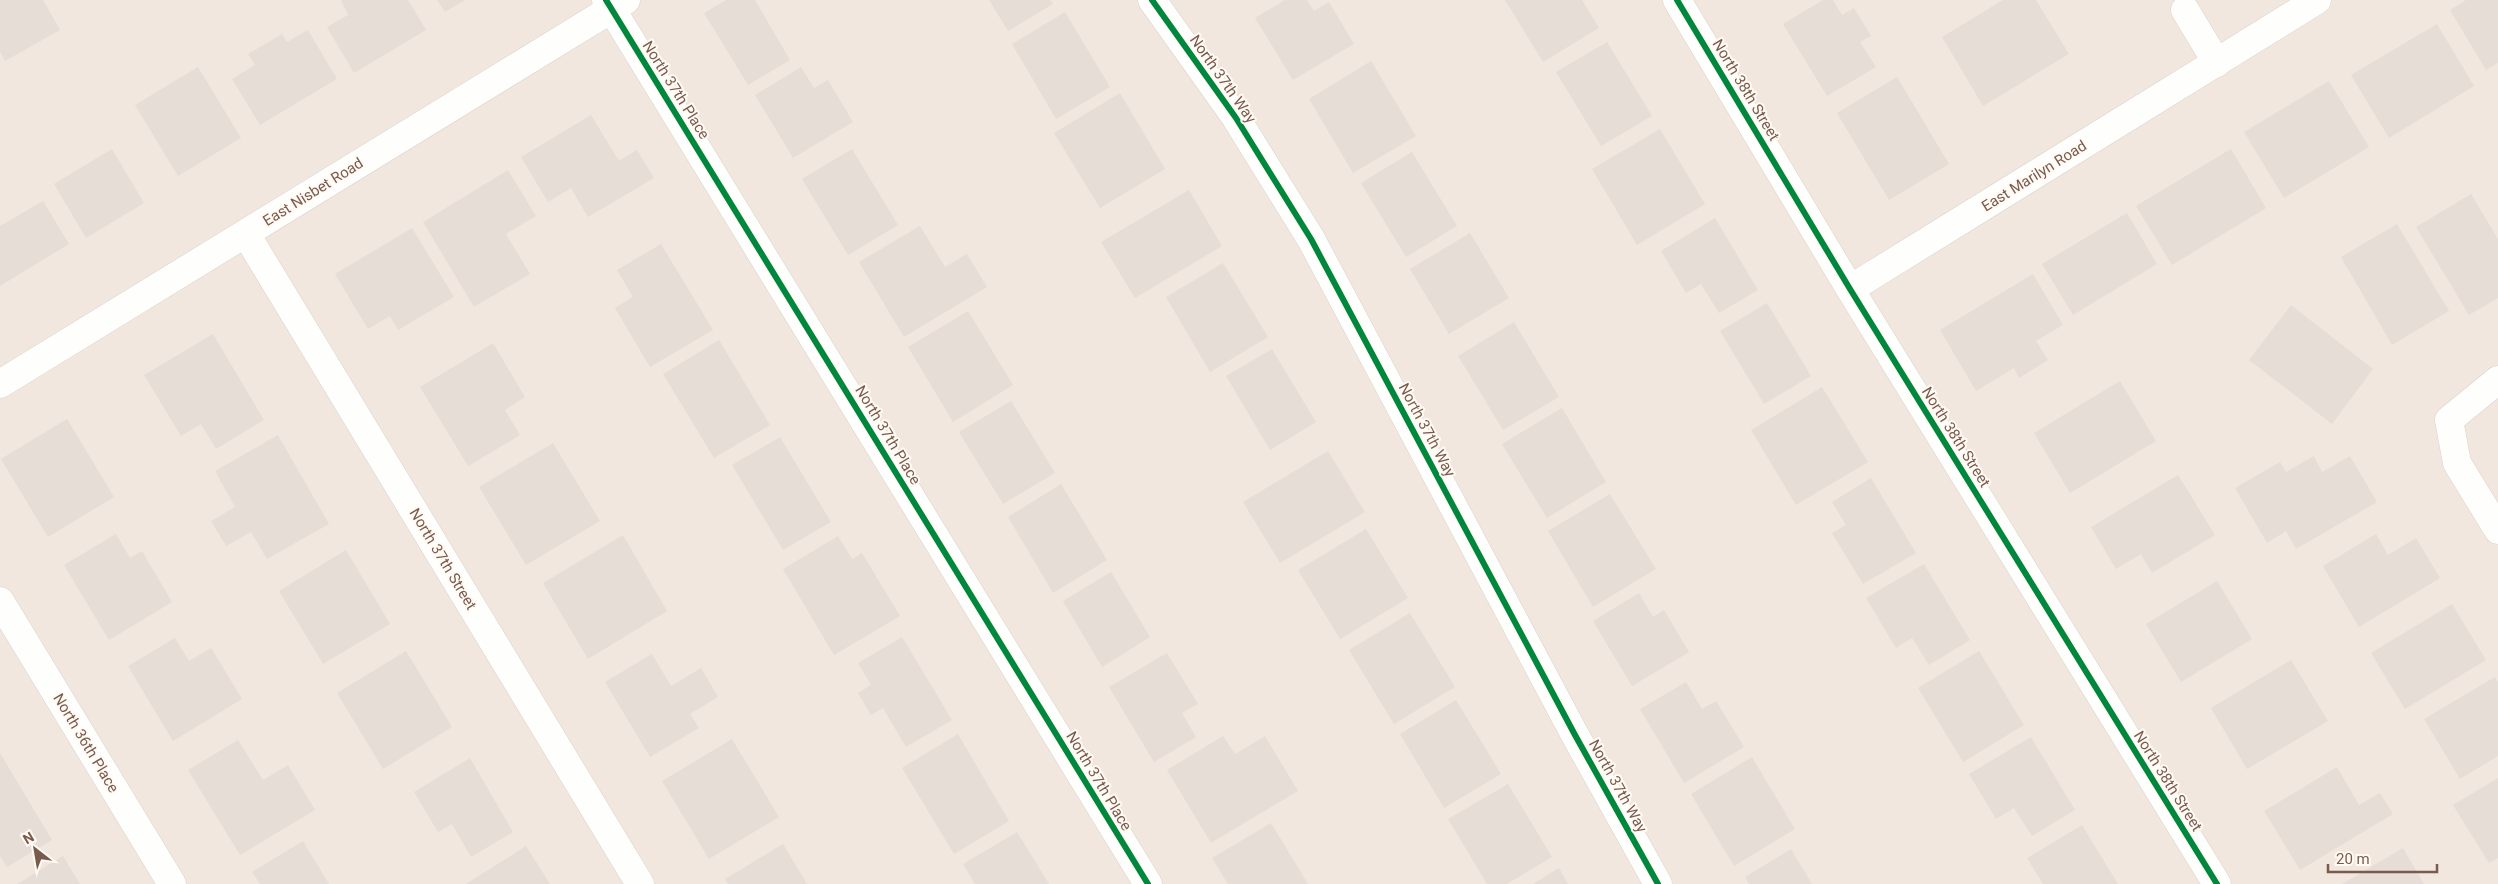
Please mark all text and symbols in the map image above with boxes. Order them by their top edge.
street label: North 37th Way [1186,31,1260,127]
street label: North 38th Street [1709,36,1783,144]
street label: North 37th Place [639,38,713,142]
street label: East Marilyn Road [1978,137,2090,215]
street label: East Nisbet Road [260,154,366,230]
street label: North 37th Way [1395,380,1459,480]
street label: North 37th Place [851,382,925,488]
street label: North 38th Street [1918,384,1994,491]
street label: North 37th Street [406,505,480,613]
street label: North 36th Place [49,690,123,796]
street label: North 37th Place [1062,728,1136,834]
street label: North 38th Street [2130,728,2206,835]
street label: North 37th Way [1585,736,1651,836]
north arrow [10,824,60,874]
text: N [20,828,37,847]
scale bar [2328,842,2437,874]
text: 20 m [2336,850,2370,868]

